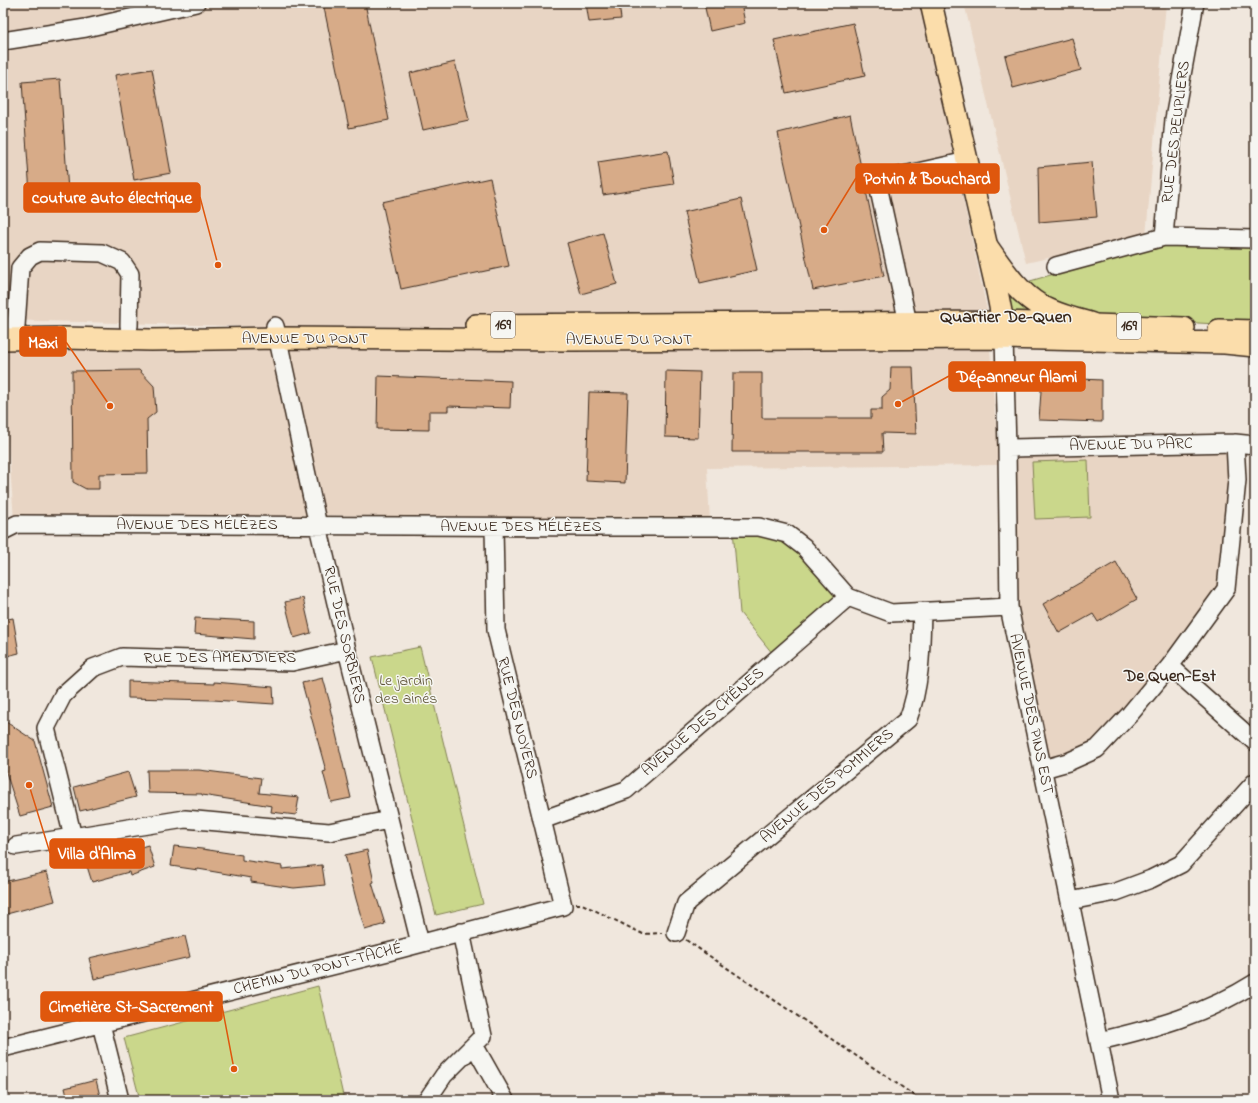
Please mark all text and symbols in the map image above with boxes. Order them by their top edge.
street label: RUE DES PEUPLIERS [1155,59,1197,205]
callout: Potvin & Bouchard [856,164,999,193]
text: Potvin & Bouchard [863,167,991,192]
callout: couture auto électrique [24,183,200,212]
text: couture auto électrique [32,186,194,211]
district label: Quartier De-Quen [940,305,1072,331]
road number: 169 [491,312,515,338]
road number: 169 [1117,313,1141,339]
callout: Maxi [20,327,66,356]
street label: AVENUE DU PONT [242,327,368,351]
street label: AVENUE DU PONT [566,328,692,352]
text: Maxi [28,331,58,356]
callout: Dépanneur Alami [949,362,1085,391]
text: Dépanneur Alami [956,365,1077,390]
street label: AVENUE DU PARC [1069,432,1193,458]
street label: AVENUE DES MÉLÈZES [116,513,278,537]
street label: AVENUE DES MÉLÈZES [440,515,602,539]
street label: RUE DES SORBIERS [317,564,371,706]
street label: AVENUE DES PINS EST [1002,631,1060,797]
street label: RUE DES AMENDIERS [144,646,296,670]
street label: RUE DES NOYERS [490,655,544,781]
street label: AVENUE DES CHÊNES [636,662,770,782]
district label: De Quen-Est [1123,664,1216,689]
park label: Le jardin des ainés [374,669,438,711]
street label: AVENUE DES POMMIERS [755,723,899,849]
callout: Villa d'Alma [50,839,144,868]
text: Villa d'Alma [57,842,136,867]
street label: CHEMIN DU PONT-TACHÉ [231,936,405,1002]
callout: Cimetière St-Sacrement [41,992,222,1021]
text: Cimetière St-Sacrement [48,995,214,1020]

